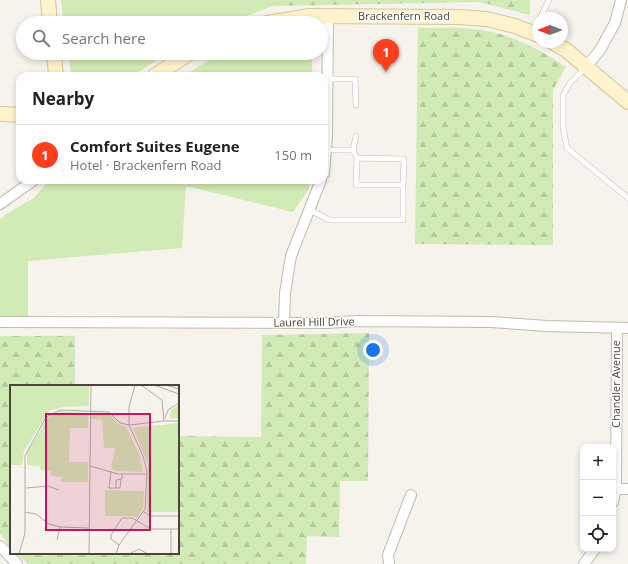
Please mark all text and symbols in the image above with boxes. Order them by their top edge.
street label: Brackenfern Road [358,8,450,23]
north arrow [532,12,568,48]
search box [16,16,328,60]
icon: search [30,27,52,49]
text: Search here [62,28,146,48]
pin: 1 [373,39,399,72]
text: Nearby [32,87,94,110]
text: Comfort Suites Eugene [70,136,240,156]
text: 1 [41,146,49,164]
text: 150 m [274,146,312,164]
text: Hotel · Brackenfern Road [70,156,221,174]
street label: Laurel Hill Drive [273,313,355,330]
your location [363,340,383,360]
street label: Chandler Avenue [608,340,623,428]
inset map [10,385,179,554]
map controls [580,444,616,552]
button: + [580,444,616,480]
button: − [580,480,616,516]
button: locate [580,516,616,552]

